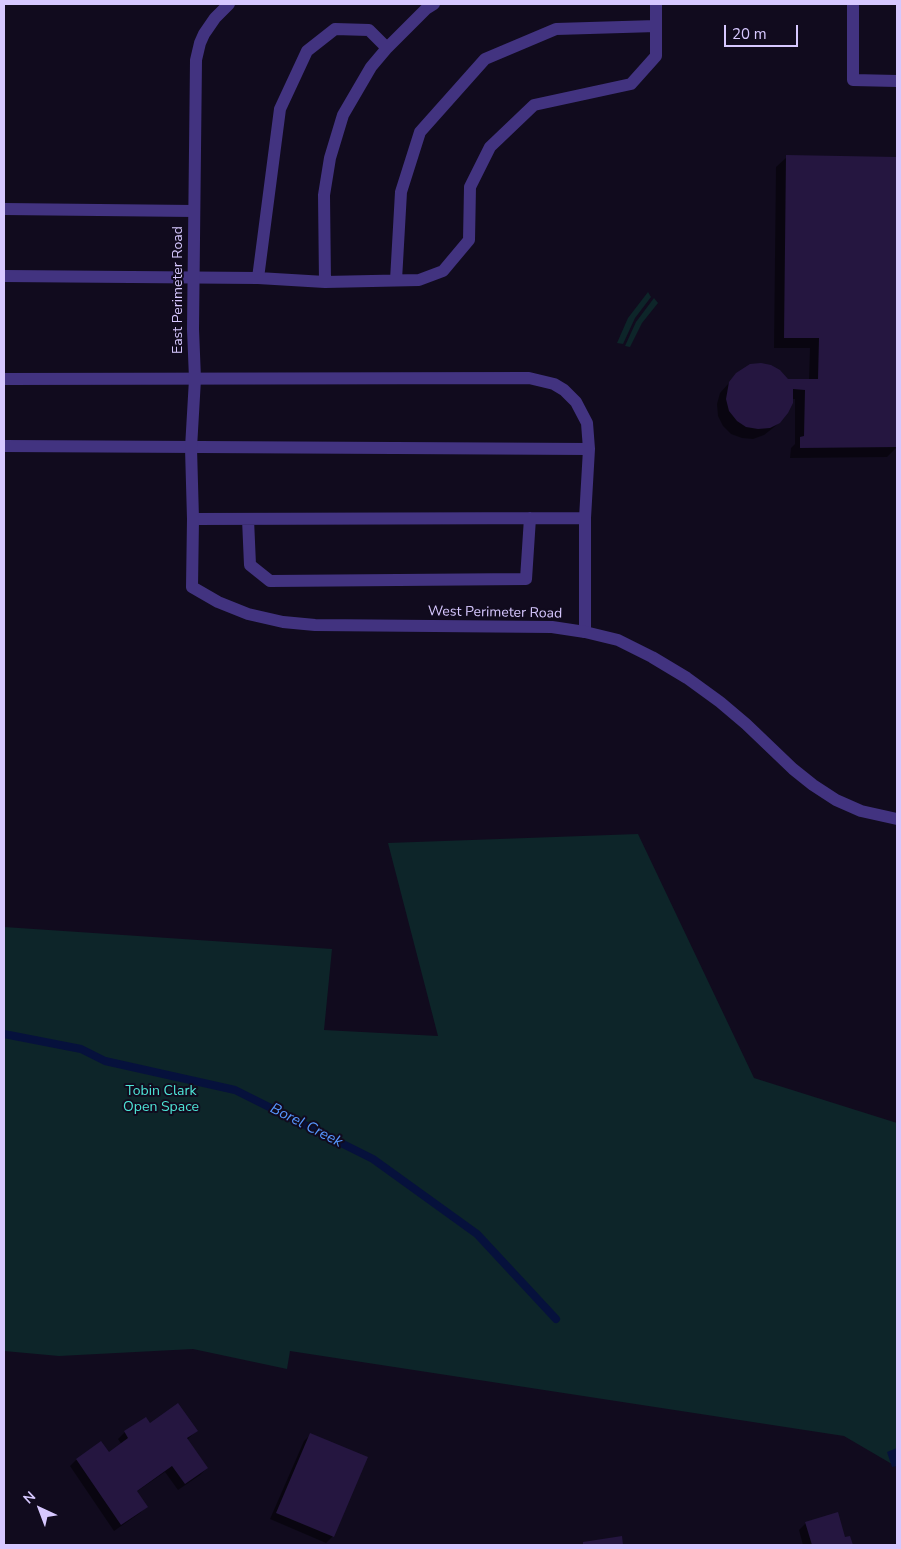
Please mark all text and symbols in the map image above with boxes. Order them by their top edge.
scale bar [726,15,800,47]
text: 20 m [732,24,767,44]
street label: East Perimeter Road [171,226,187,354]
street label: West Perimeter Road [428,603,562,623]
park label: Tobin Clark Open Space [123,1084,199,1116]
water label: Borel Creek [267,1100,345,1152]
north arrow [15,1484,65,1534]
text: N [19,1487,40,1508]

